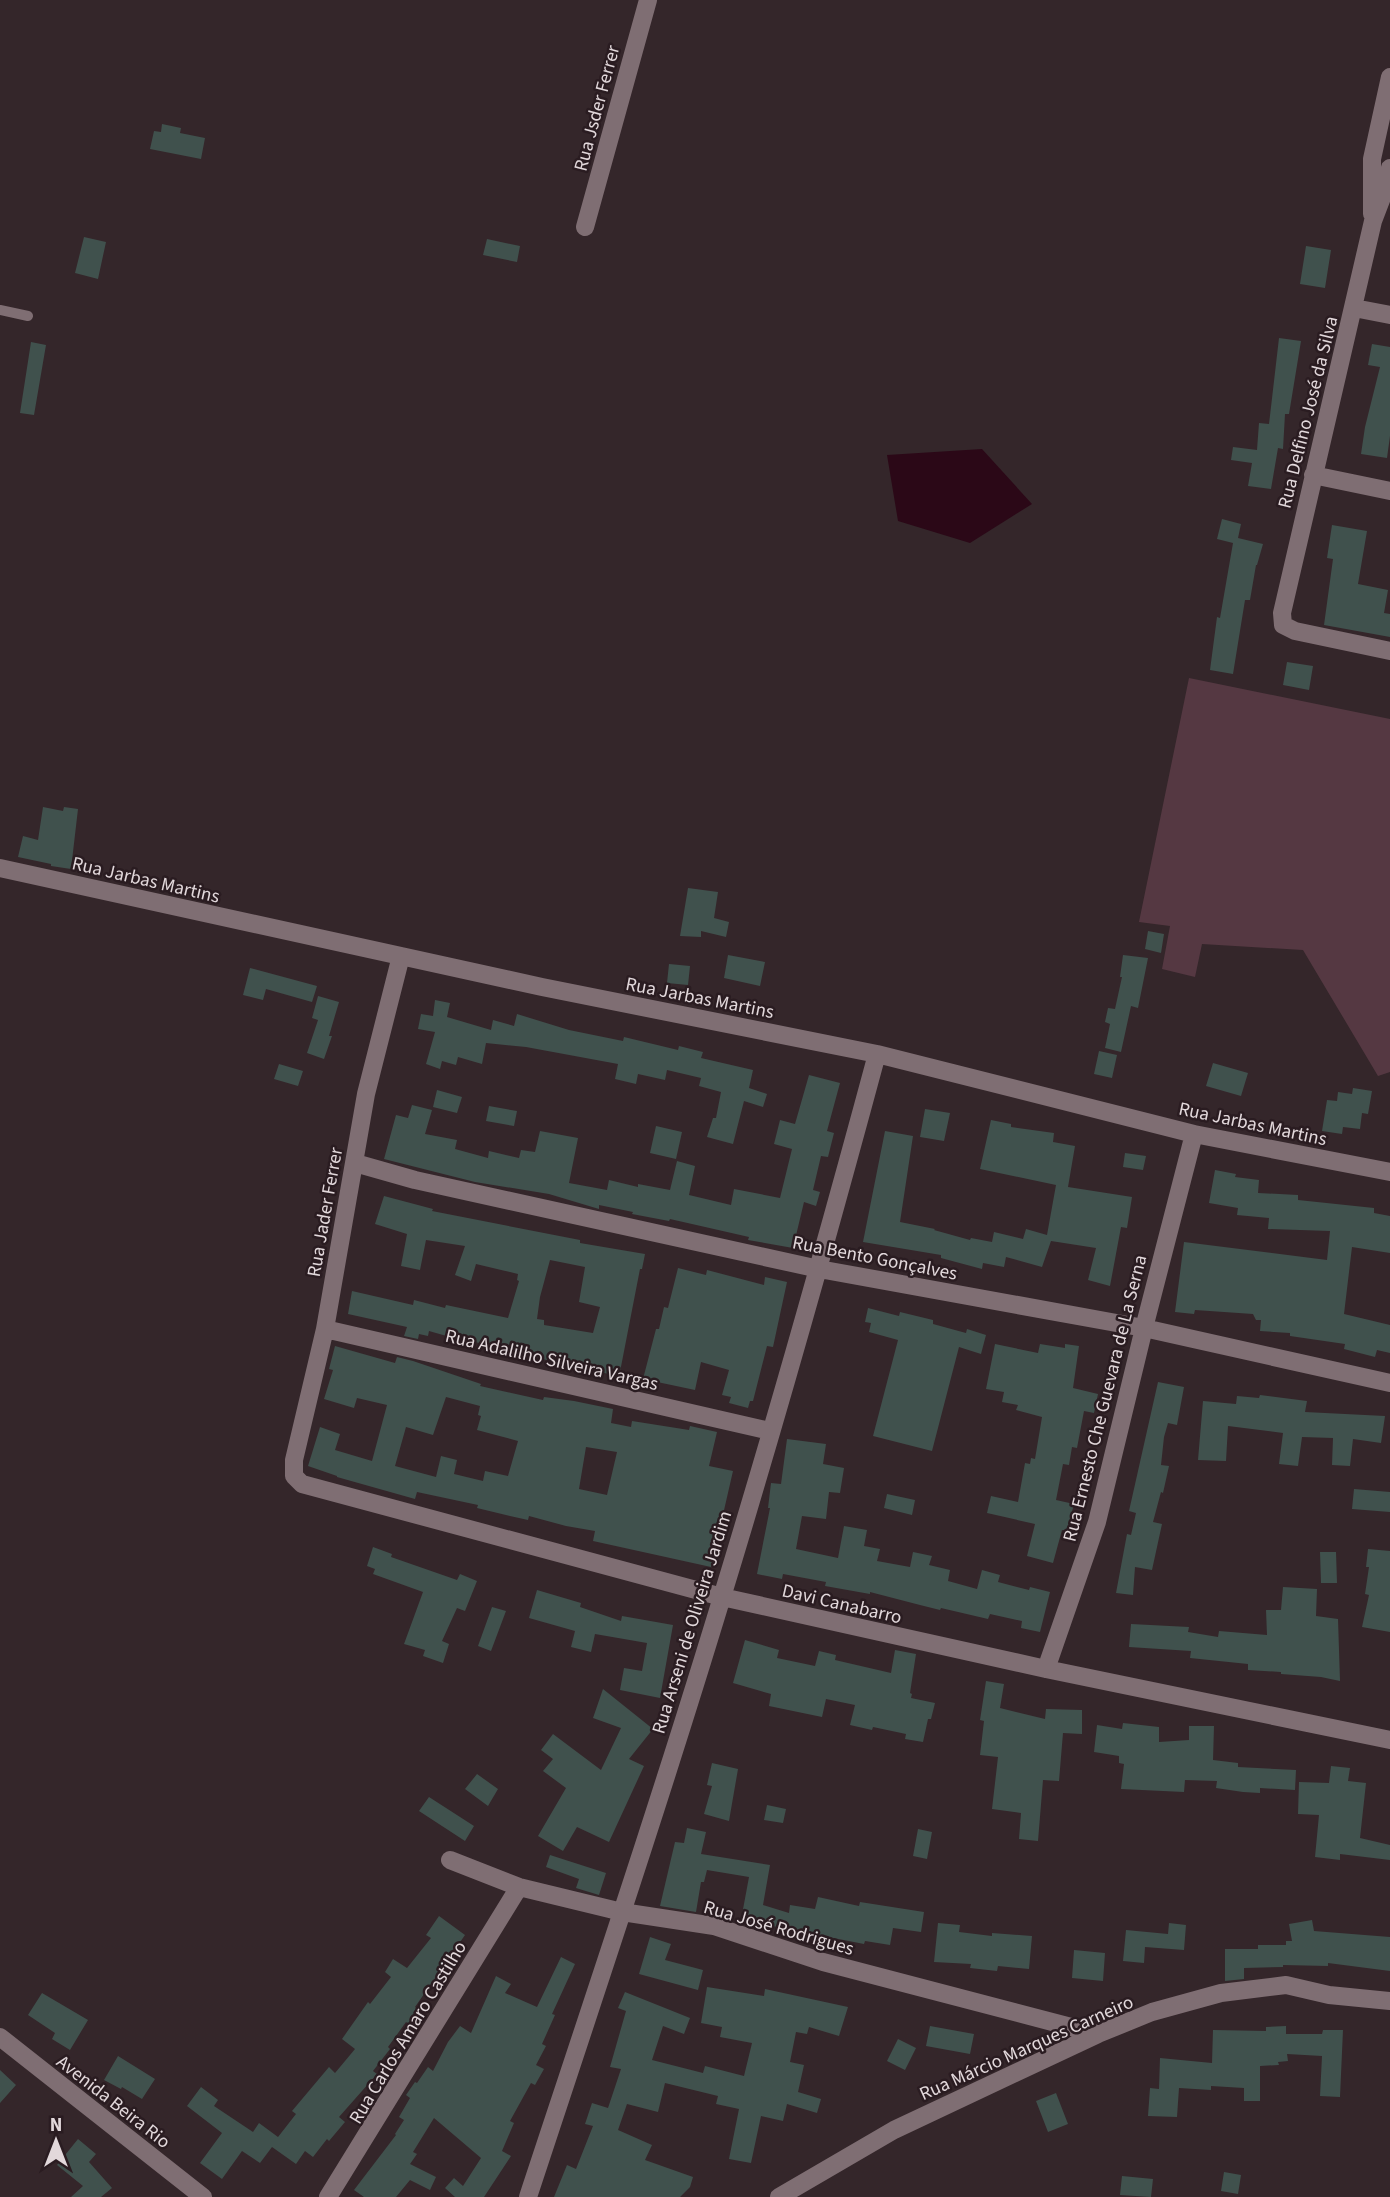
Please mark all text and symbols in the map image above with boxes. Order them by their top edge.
street label: Rua Jsder Ferrer [568,42,627,174]
street label: Rua Delfino José da Silva [1271,313,1345,511]
street label: Rua Jarbas Martins [69,850,222,911]
street label: Rua Jarbas Martins [623,971,776,1026]
street label: Rua Jarbas Martins [1176,1096,1329,1153]
street label: Rua Jader Ferrer [301,1145,350,1279]
street label: Rua Bento Gonçalves [790,1229,959,1288]
street label: Rua Ernesto Che Guevara de La Serna [1057,1252,1154,1545]
street label: Rua Adalilho Silveira Vargas [442,1323,661,1398]
street label: Rua Arseni de Oliveira Jardim [646,1508,739,1737]
street label: Davi Canabarro [779,1578,904,1631]
street label: Rua José Rodrigues [700,1894,857,1963]
street label: Rua Carlos Amaro Castilho [343,1936,474,2129]
street label: Rua Márcio Marques Carneiro [915,1989,1138,2108]
street label: Avenida Beira Rio [50,2049,176,2155]
north arrow [21,2106,91,2176]
text: N [50,2112,62,2139]

